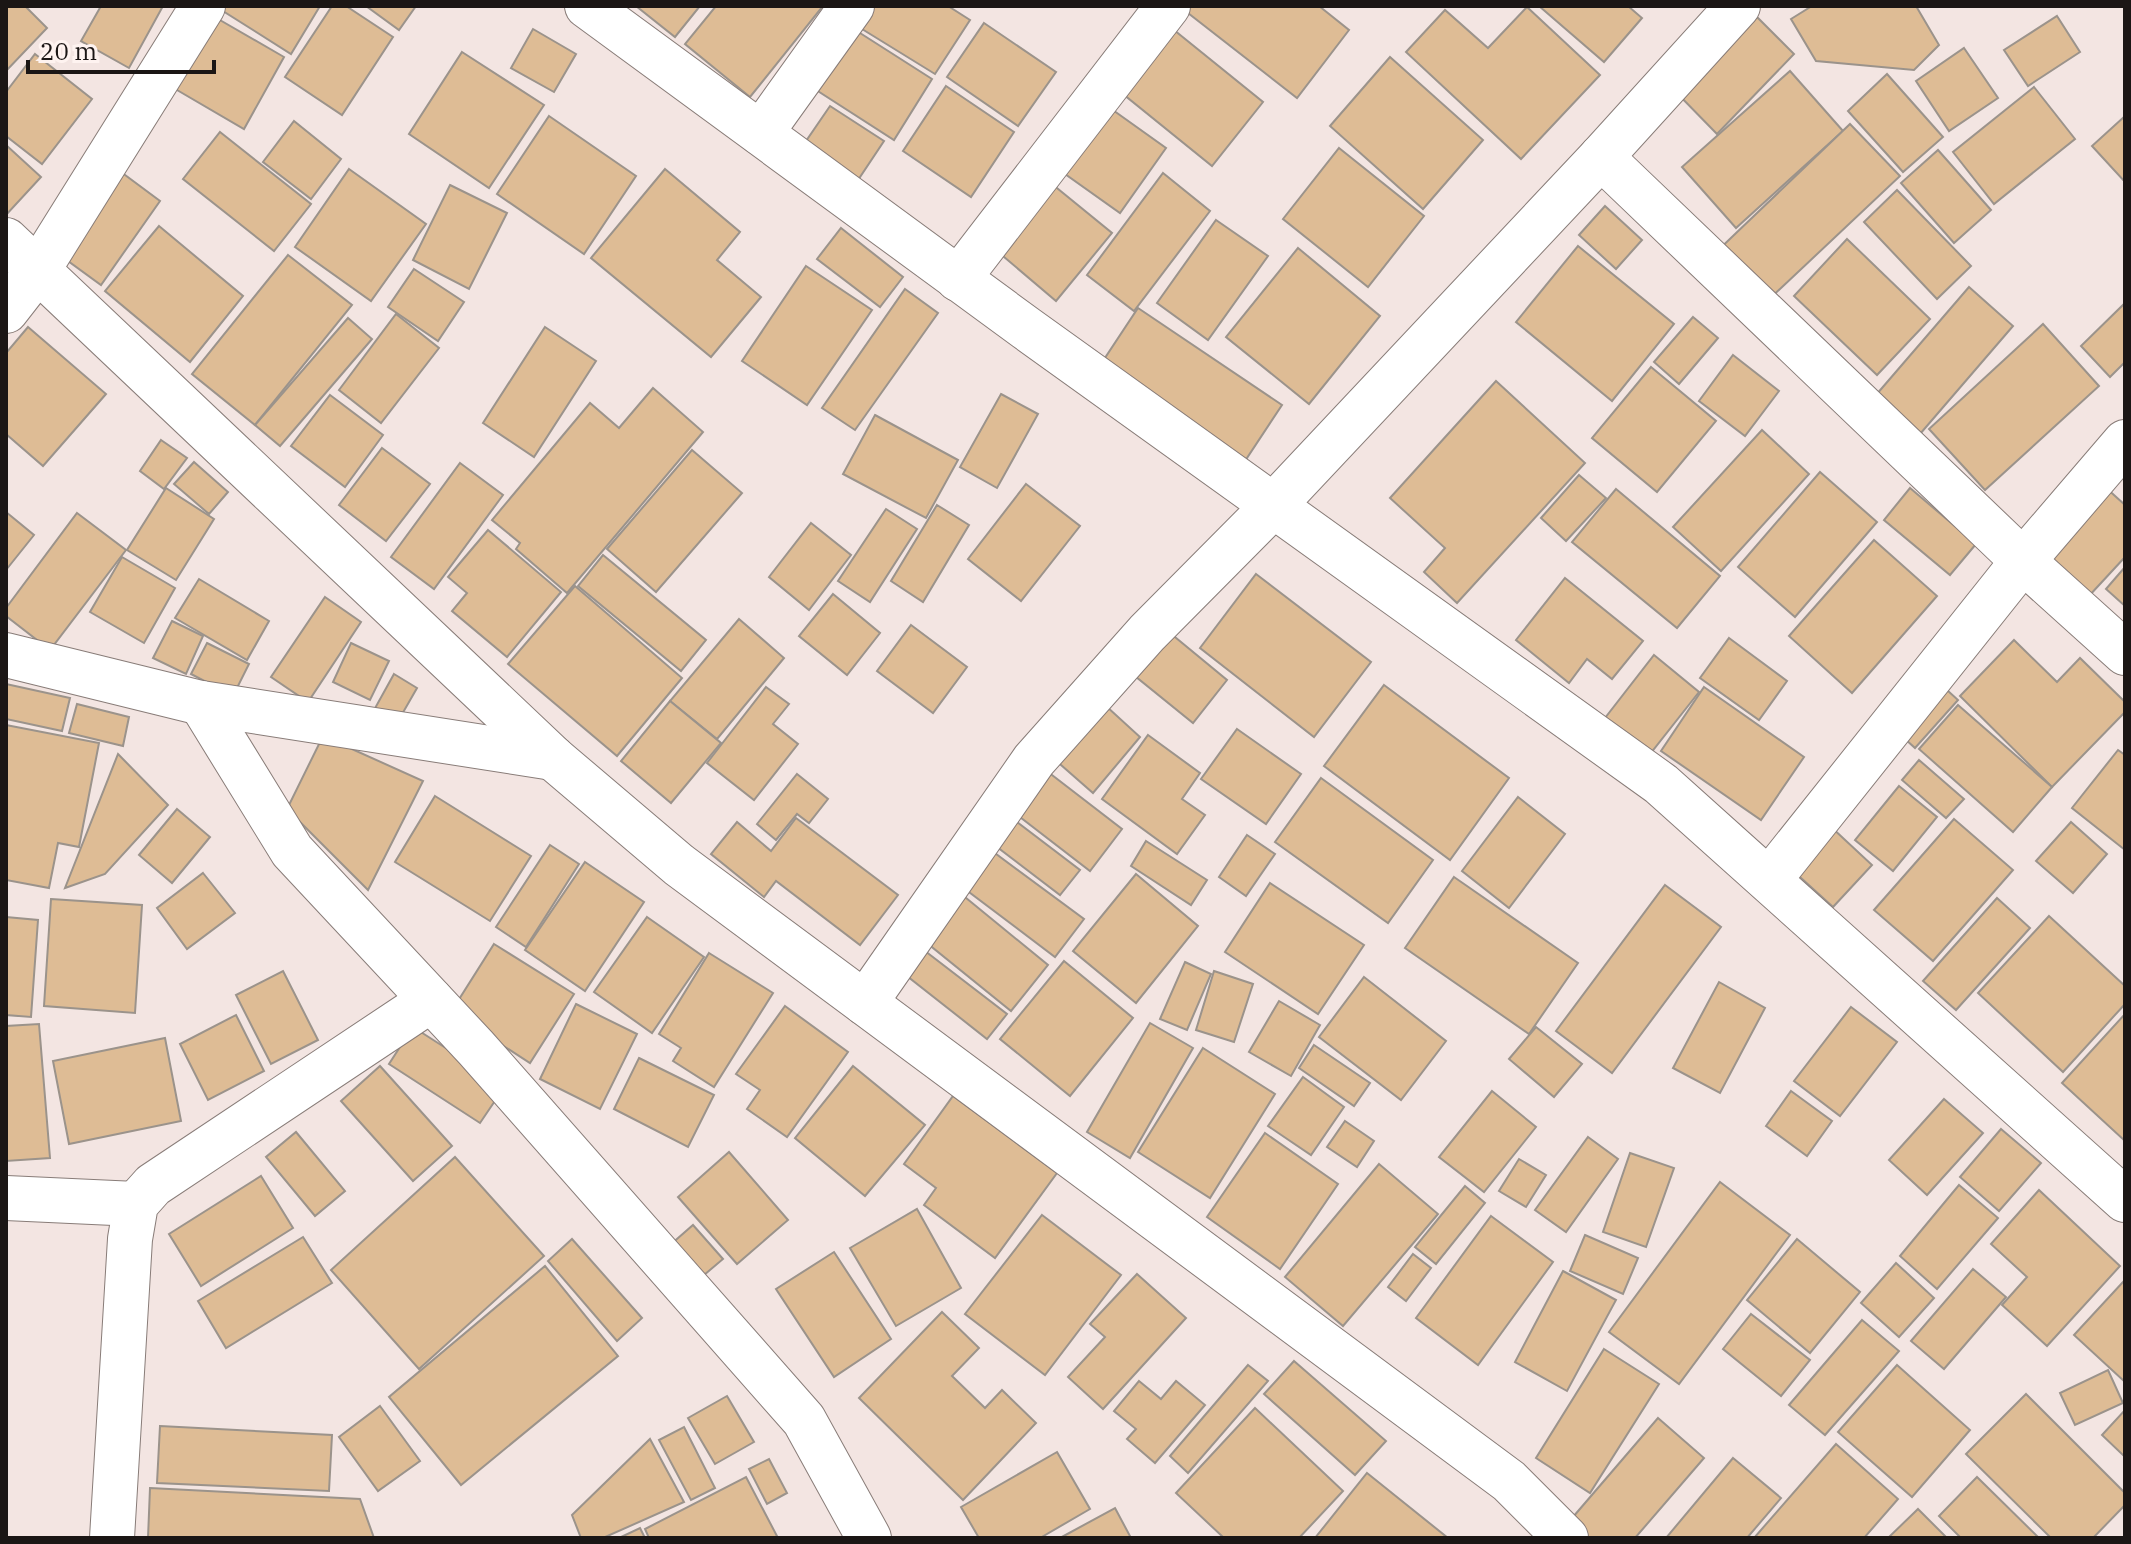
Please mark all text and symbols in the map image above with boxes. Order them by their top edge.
scale bar [28,24,214,74]
text: 20 m [40,35,97,67]

